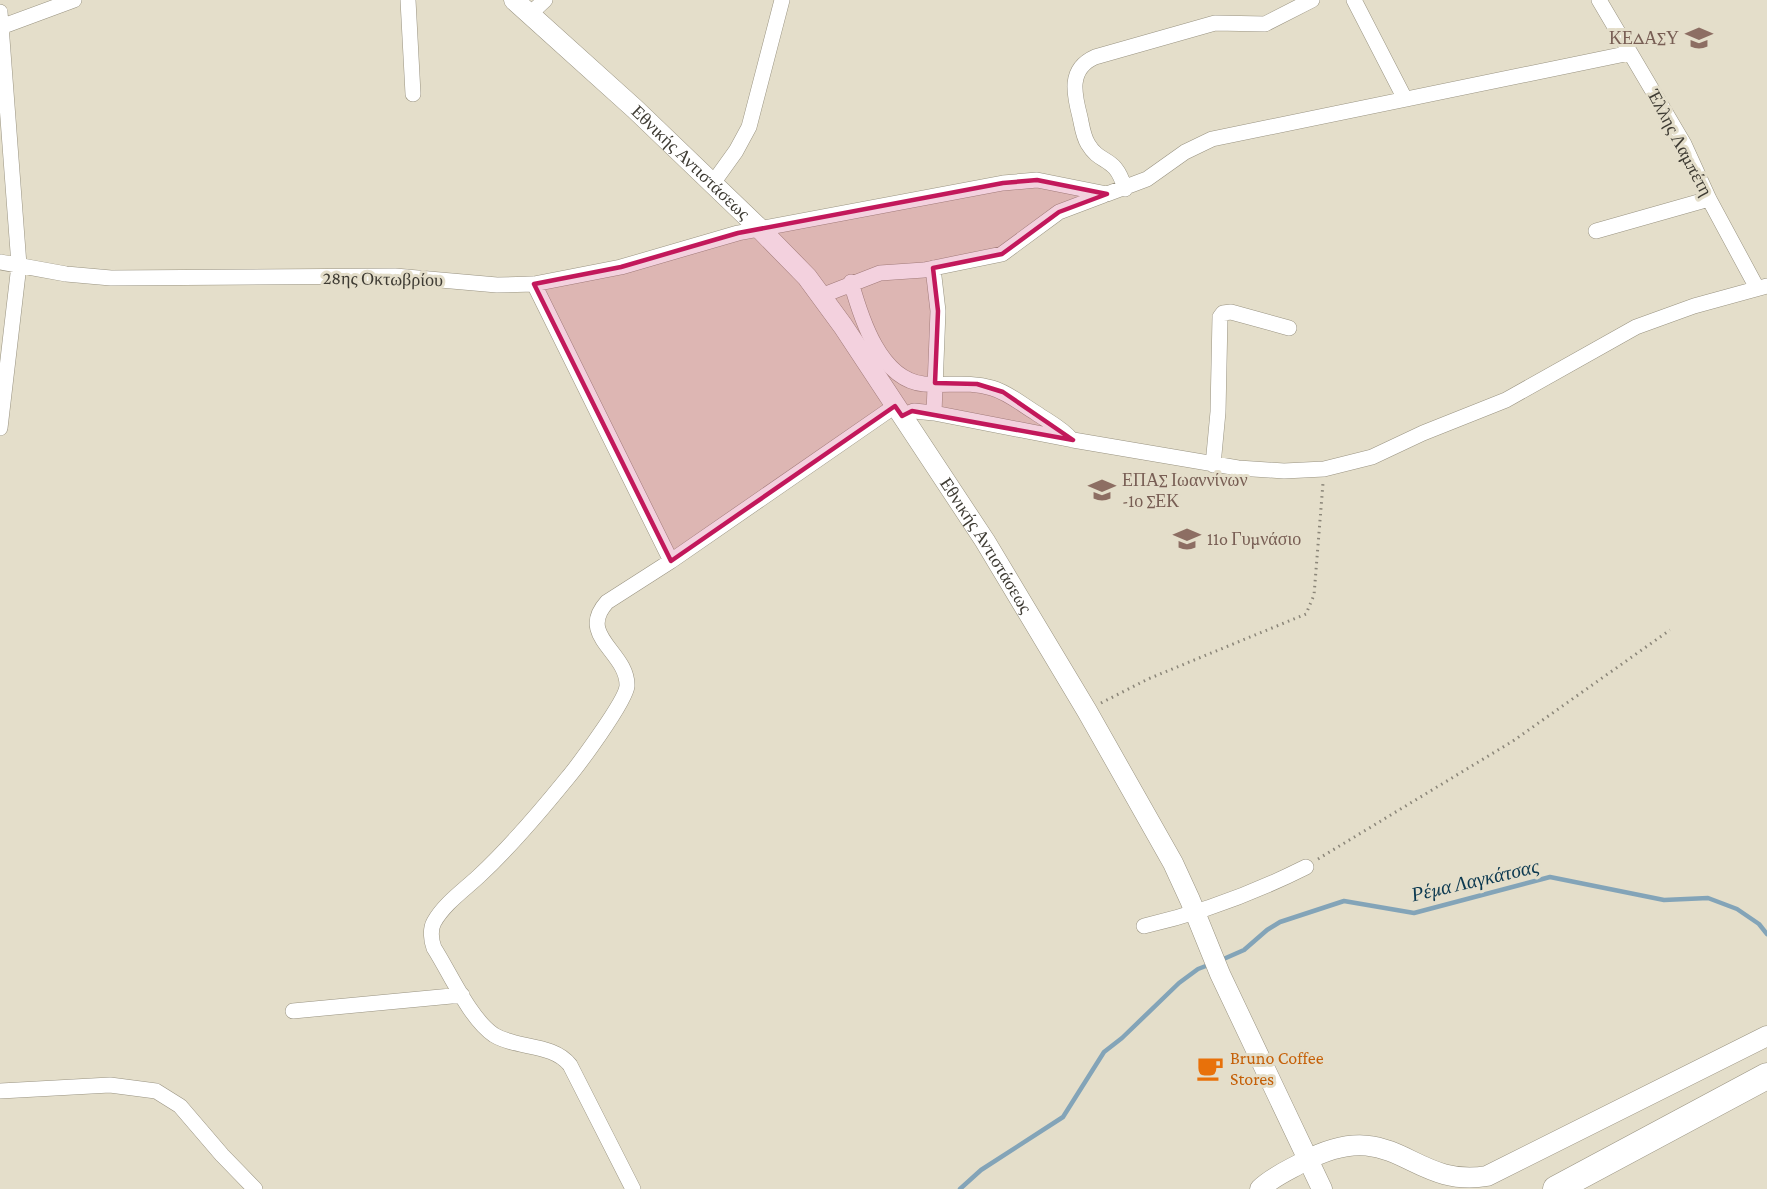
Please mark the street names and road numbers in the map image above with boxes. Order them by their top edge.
street label: Έλλης Λαμπέτη [1643,86,1716,199]
street label: Εθνικής Αντιστάσεως [627,101,754,224]
street label: 28ης Οκτωβρίου [323,268,443,290]
street label: Εθνικής Αντιστάσεως [936,474,1036,617]

